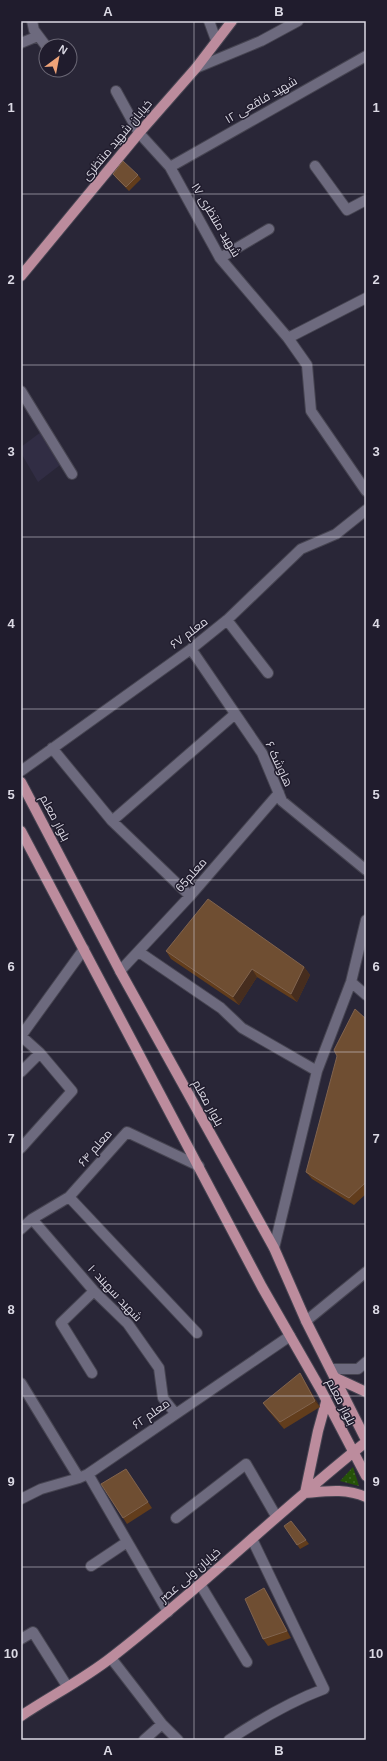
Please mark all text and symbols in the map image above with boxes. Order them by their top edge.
text: A [103,4,113,19]
text: B [274,4,284,19]
north arrow [38,38,78,78]
text: N [57,42,70,57]
street label: شهید فاقعی ۱۲ [222,74,300,126]
street label: خیابان شهید منتظری [79,97,155,183]
text: 1 [7,100,15,115]
text: 1 [372,100,380,115]
street label: شهید منتظری ۱۷ [188,180,244,260]
text: 2 [7,272,15,287]
text: 2 [372,272,380,287]
text: 3 [7,444,15,459]
text: 3 [372,444,380,459]
street label: معلم ۶۷ [167,614,211,652]
text: 4 [7,616,15,631]
text: 4 [372,616,380,631]
street label: هاوشک ۶ [262,739,296,789]
text: 5 [7,787,15,802]
text: 5 [372,787,380,802]
street label: بلوار معلم [36,792,73,844]
street label: معلم65 [172,855,210,895]
text: 6 [7,959,15,974]
text: 6 [372,959,380,974]
street label: بلوار معلم [189,1078,226,1129]
street label: معلم ۶۴ [75,1127,115,1170]
text: 7 [7,1131,15,1146]
text: 7 [372,1131,380,1146]
street label: شهید سهبند ۱۰ [85,1262,145,1324]
text: 8 [7,1302,15,1317]
text: 8 [372,1302,380,1317]
street label: بلوار معلم [322,1376,359,1428]
street label: معلم ۶۲ [130,1396,173,1433]
text: 9 [7,1474,15,1489]
text: 9 [372,1474,380,1489]
street label: خیابان ولی عصر [156,1545,223,1606]
text: 10 [4,1646,18,1661]
text: 10 [369,1646,383,1661]
text: A [103,1743,113,1758]
text: B [274,1743,284,1758]

